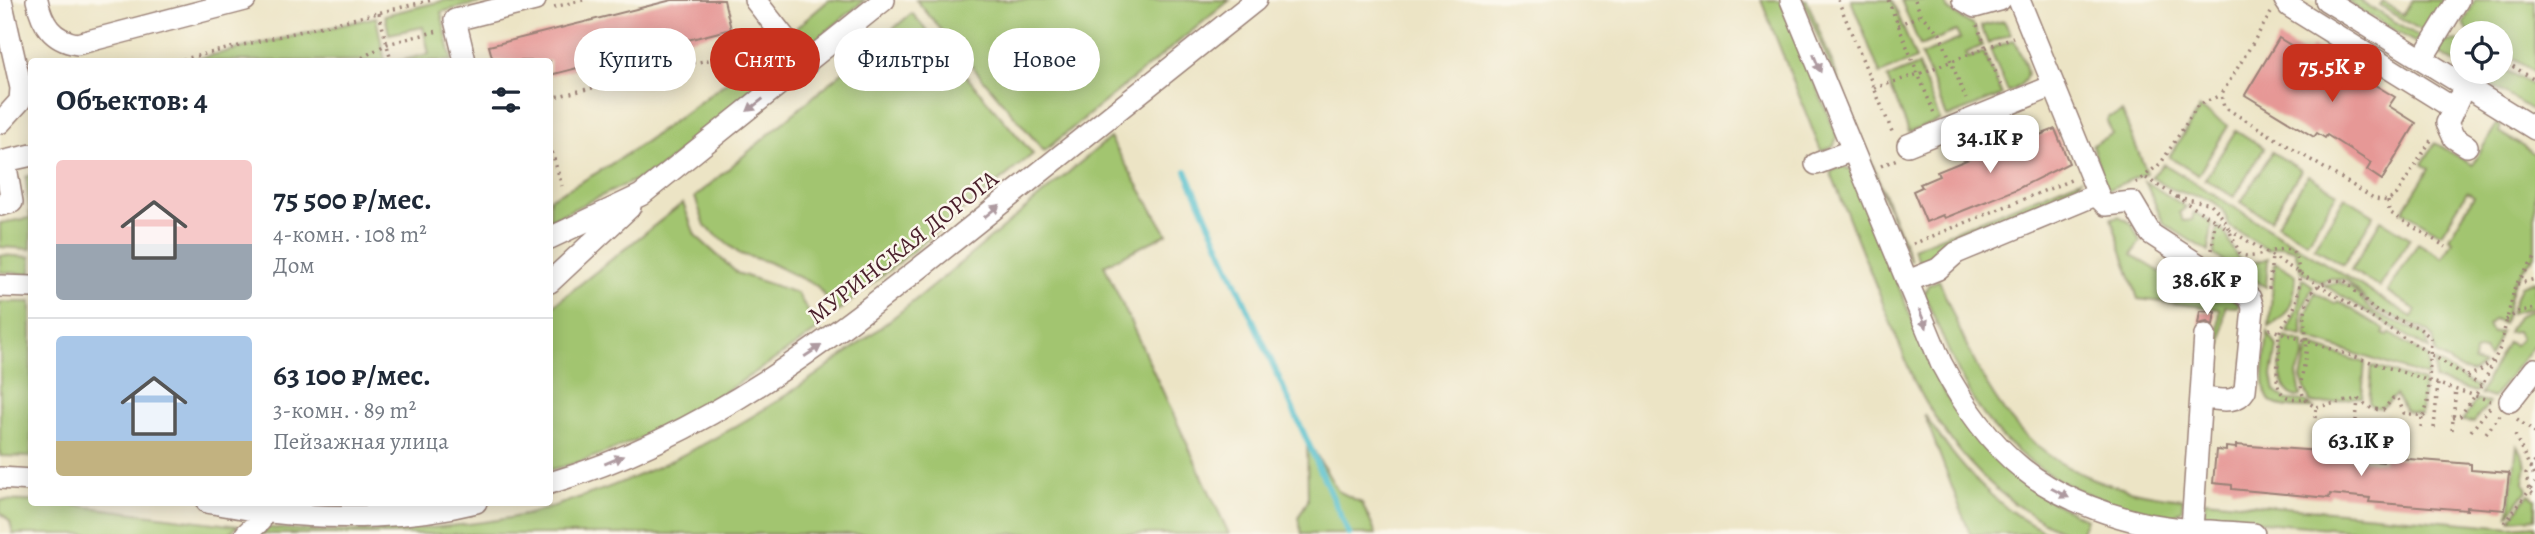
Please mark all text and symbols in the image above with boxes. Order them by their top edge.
map controls [2450,21,2513,84]
button: locate [2450,21,2513,84]
chip: Купить [574,28,696,91]
chip: Снять [710,28,820,91]
chip: Фильтры [834,28,974,91]
chip: Новое [988,28,1100,91]
pin: 75.5K ₽ [2267,44,2397,104]
text: 75.5K ₽ [2299,51,2365,82]
one-way arrow [1812,53,1823,74]
text: Объектов: 4 [56,80,208,120]
icon: filters [487,81,525,119]
one-way arrow [747,98,765,113]
pin: 34.1K ₽ [1925,116,2055,175]
text: 34.1K ₽ [1957,122,2023,153]
street label: МУРИНСКАЯ ДОРОГА [801,162,1006,331]
text: 75 500 ₽/мес. [273,179,432,219]
icon: home [112,188,196,272]
one-way arrow [982,203,1000,218]
text: 4-комн. · 108 m² [273,219,427,250]
text: Дом [273,250,315,281]
pin: 38.6K ₽ [2142,258,2272,317]
text: 38.6K ₽ [2173,264,2241,295]
one-way arrow [1918,308,1929,329]
one-way arrow [803,345,822,358]
text: 63 100 ₽/мес. [273,355,431,395]
icon: home [112,364,196,448]
text: 3-комн. · 89 m² [273,395,416,426]
pin: 63.1K ₽ [2296,419,2426,478]
text: 63.1K ₽ [2328,425,2394,456]
text: Пейзажная улица [273,426,449,457]
one-way arrow [603,454,624,465]
one-way arrow [2050,487,2069,499]

